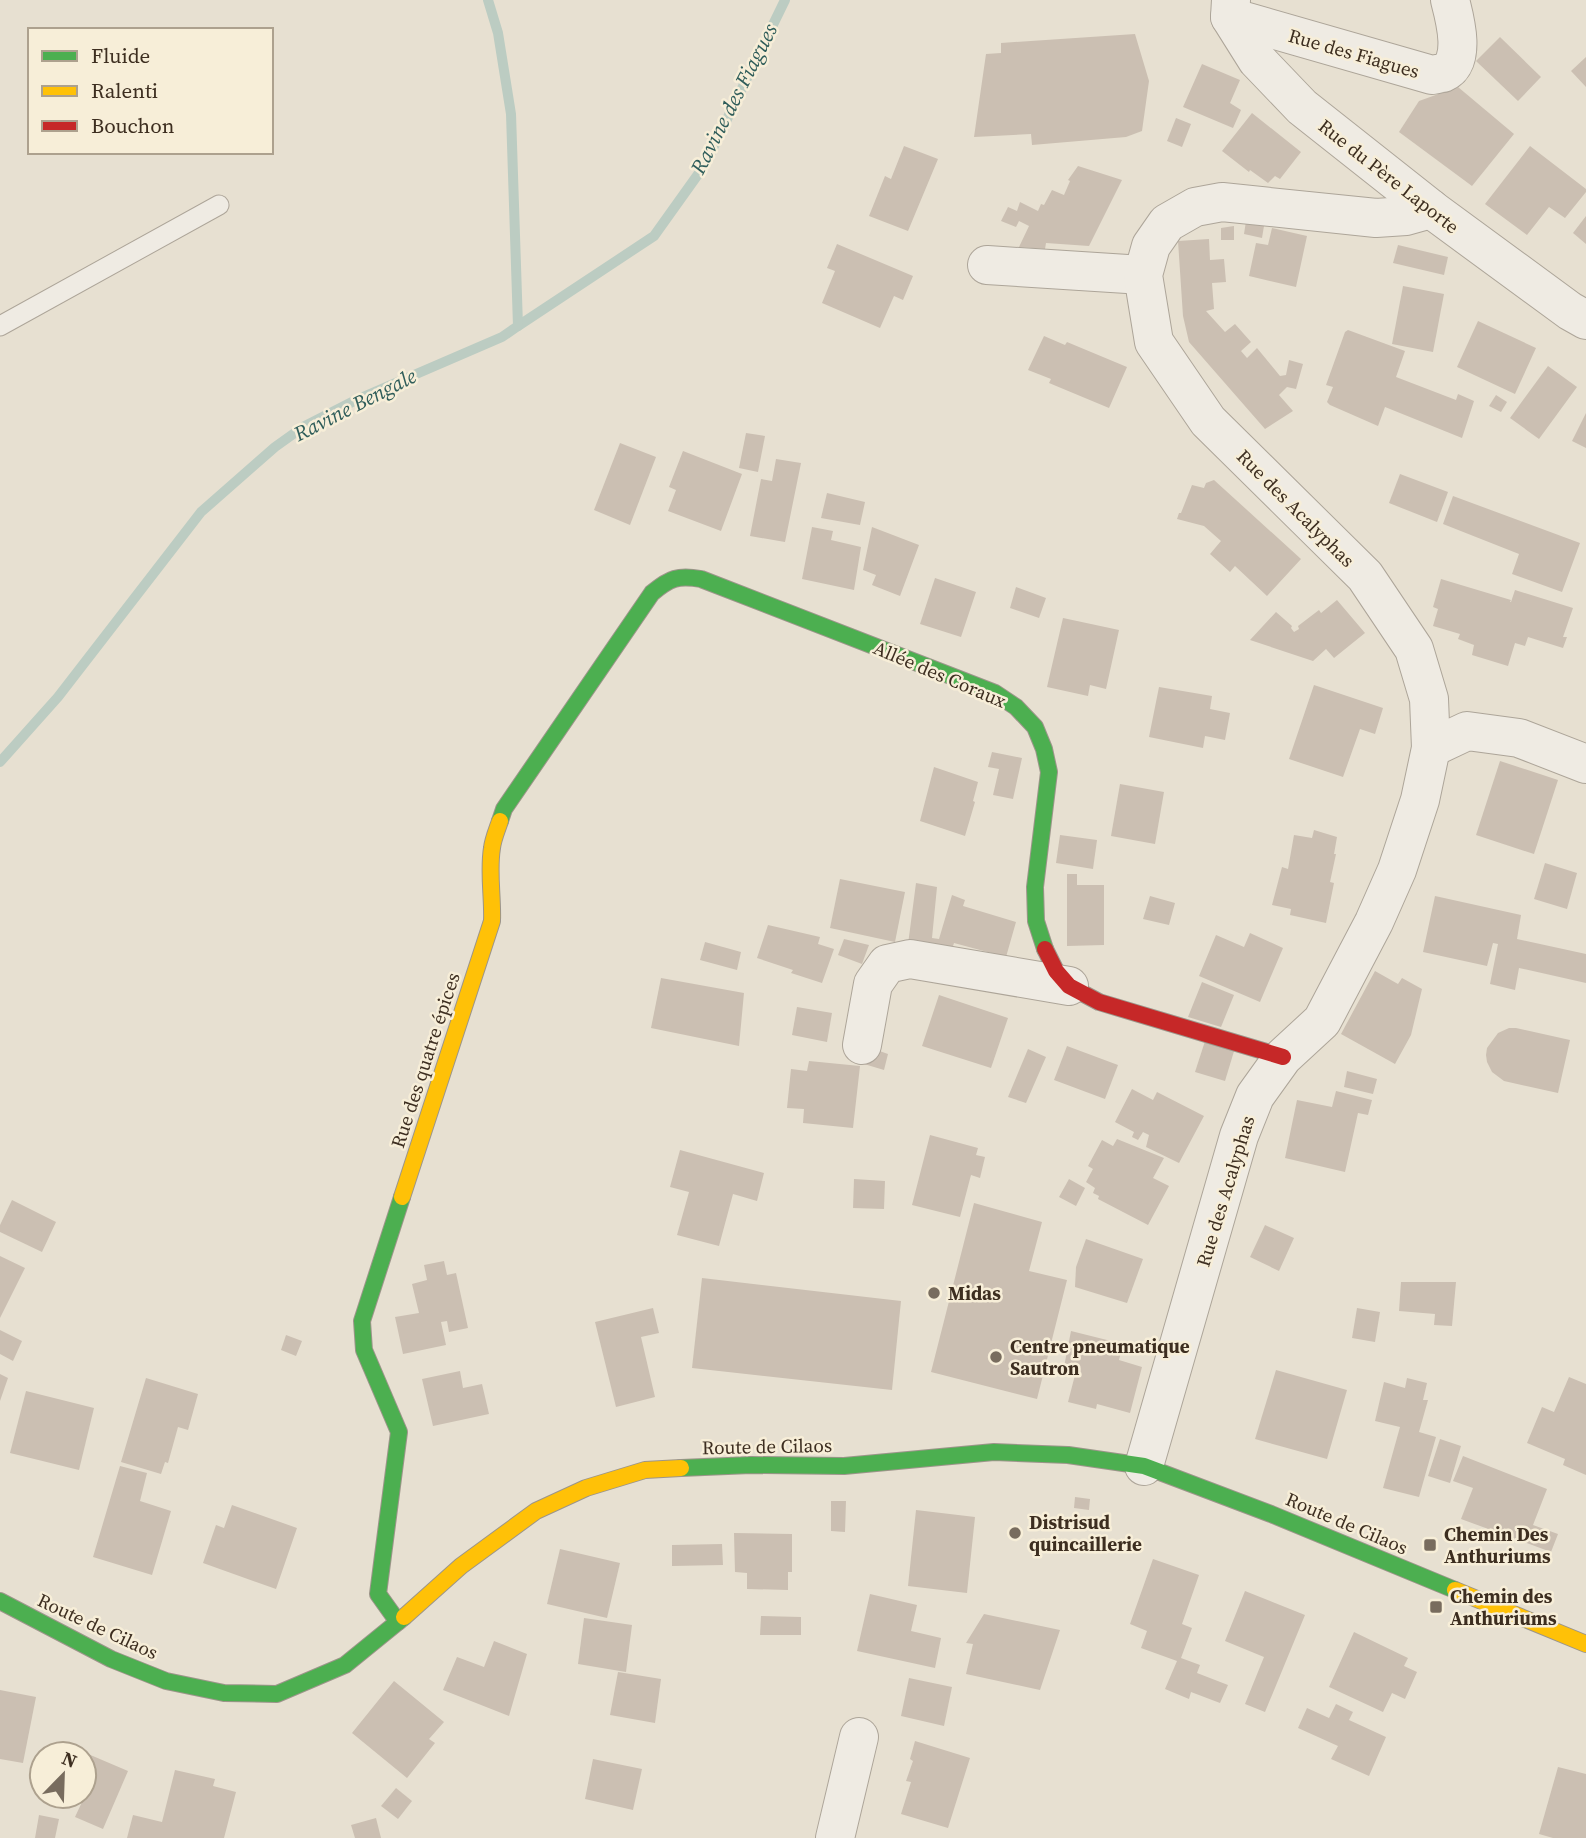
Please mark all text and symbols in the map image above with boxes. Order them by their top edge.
water label: Ravine des Fiagues [683,18,784,180]
street label: Rue des Fiagues [1286,22,1422,84]
legend [28,28,273,154]
text: Fluide [91,41,150,70]
text: Ralenti [91,76,158,105]
text: Bouchon [91,111,175,140]
street label: Rue du Père Laporte [1313,113,1465,239]
water label: Ravine Bengale [288,361,421,448]
street label: Rue des Acalyphas [1231,443,1361,573]
street label: Allée des Coraux [870,634,1010,714]
street label: Rue des quatre épices [384,969,466,1151]
street label: Rue des Acalyphas [1190,1112,1260,1270]
place label: Midas [948,1280,1001,1306]
marker: Midas [926,1285,942,1301]
place label: Centre pneumatique Sautron [1010,1333,1190,1381]
marker: Centre pneumatique Sautron [988,1349,1004,1365]
street label: Route de Cilaos [702,1432,832,1460]
street label: Route de Cilaos [1282,1486,1412,1560]
place label: Distrisud quincaillerie [1029,1509,1142,1557]
place label: Chemin Des Anthuriums [1444,1521,1551,1569]
marker: Distrisud quincaillerie [1007,1525,1023,1541]
marker: Chemin Des Anthuriums [1422,1537,1438,1553]
place label: Chemin des Anthuriums [1450,1583,1557,1631]
street label: Route de Cilaos [34,1587,162,1665]
marker: Chemin des Anthuriums [1428,1599,1444,1615]
north arrow [28,1740,98,1810]
text: N [58,1745,81,1774]

